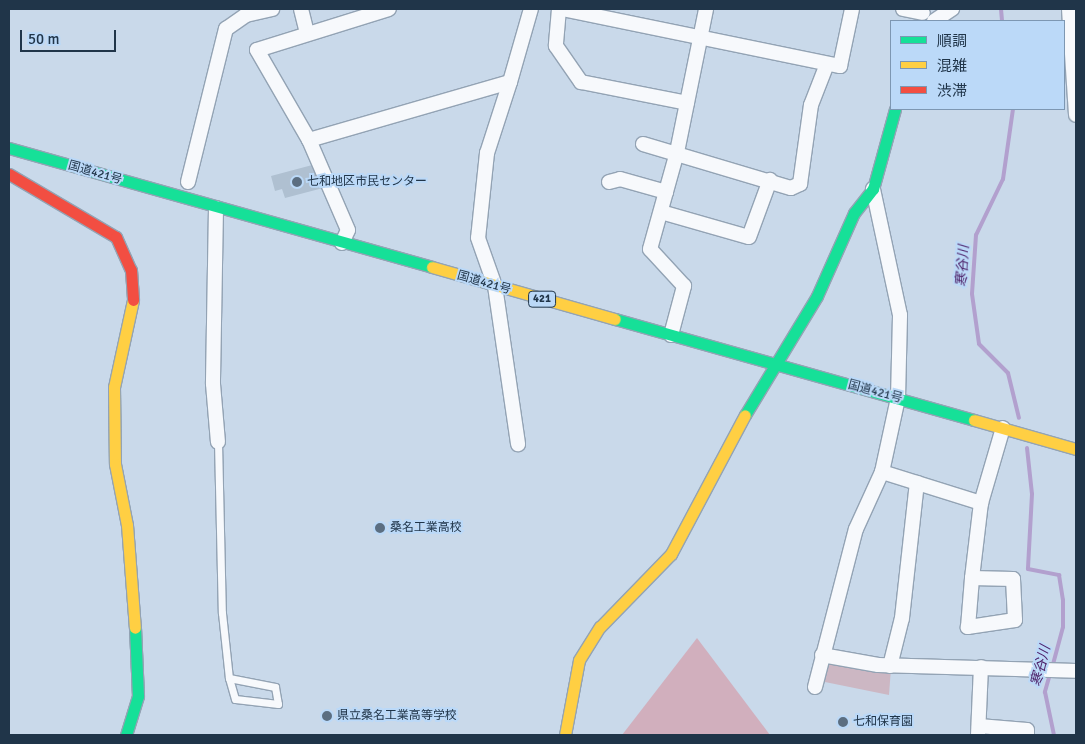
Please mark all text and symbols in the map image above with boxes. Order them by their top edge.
scale bar [22,20,119,52]
legend [890,20,1065,110]
text: 50 m [28,30,59,48]
text: 順調 [937,32,967,50]
text: 混雑 [937,57,967,75]
text: 渋滞 [937,82,967,100]
street label: 国道421号 [66,158,124,188]
place label: 七和地区市民センター [307,175,427,189]
marker: 七和地区市民センター [291,176,303,188]
water label: 寒谷川 [953,244,973,288]
street label: 国道421号 [455,268,513,298]
road number: 421 [527,290,557,308]
street label: 国道421号 [846,378,904,406]
place label: 桑名工業高校 [390,521,462,535]
marker: 桑名工業高校 [374,522,386,534]
water label: 寒谷川 [1028,644,1054,688]
place label: 県立桑名工業高等学校 [337,709,457,723]
marker: 県立桑名工業高等学校 [321,710,333,722]
place label: 七和保育園 [853,715,913,729]
marker: 七和保育園 [837,716,849,728]

